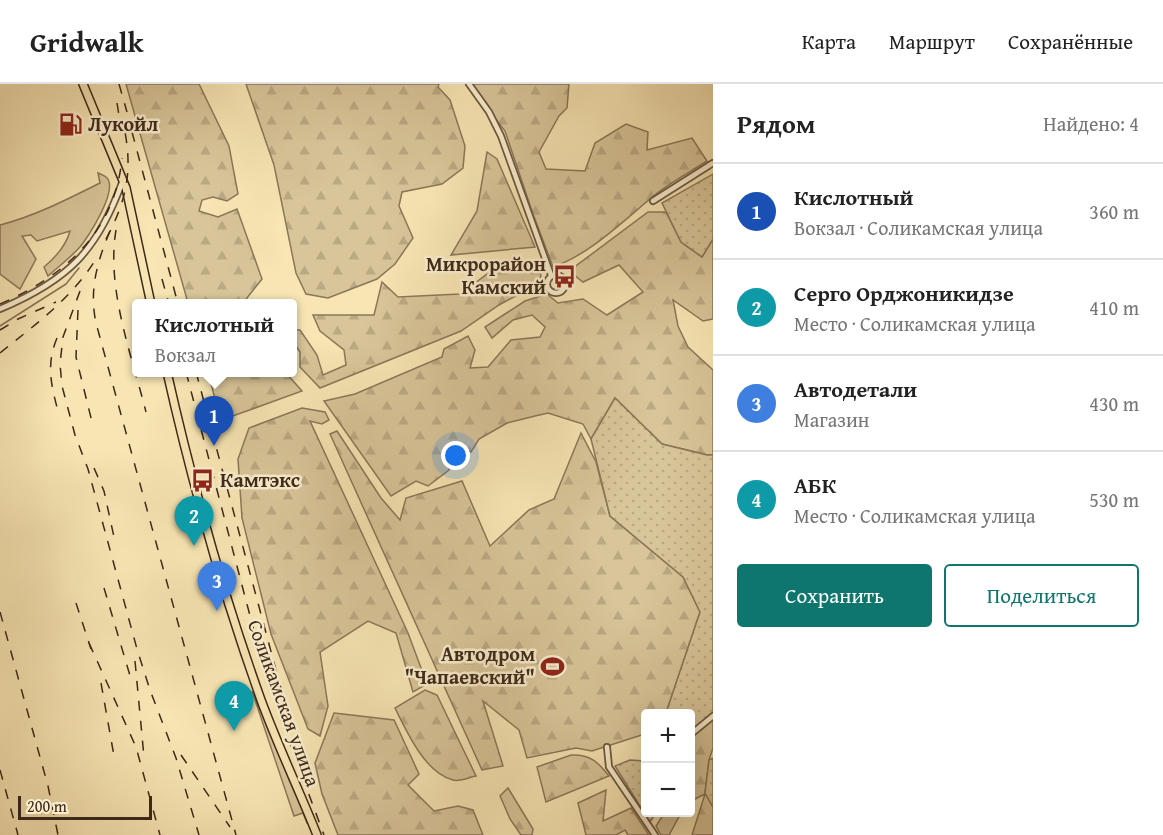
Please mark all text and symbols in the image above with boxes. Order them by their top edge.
text: Gridwalk [30,21,143,62]
text: Карта [802,26,856,57]
text: Маршрут [889,26,975,57]
text: Сохранённые [1008,26,1133,57]
text: Рядом [737,104,815,143]
place label: Лукойл [88,109,159,138]
text: Найдено: 4 [1043,109,1139,138]
fuel station icon: Лукойл [57,111,83,137]
text: Кислотный [794,181,913,213]
text: 1 [751,197,762,226]
text: 360 m [1089,197,1139,226]
text: Вокзал · Соликамская улица [794,213,1043,242]
place label: Микрорайон Камский [426,249,546,301]
bus stop icon: Микрорайон Камский [551,263,577,289]
text: Серго Орджоникидзе [794,277,1014,309]
text: 2 [751,293,762,322]
text: 410 m [1089,293,1139,322]
popup [132,299,297,377]
text: Кислотный [155,308,274,340]
text: Место · Соликамская улица [794,309,1036,338]
text: Вокзал [155,340,216,369]
text: Автодетали [794,373,917,405]
text: 3 [751,389,762,418]
text: 430 m [1089,389,1139,418]
pin: 1 [194,396,234,446]
text: Магазин [794,405,869,434]
your location [441,441,470,470]
place label: Камтэкс [220,465,300,494]
bus stop icon: Камтэкс [189,467,215,493]
text: АБК [794,469,836,501]
text: 4 [751,485,762,514]
text: 530 m [1089,485,1139,514]
pin: 2 [174,496,214,546]
text: Место · Соликамская улица [794,501,1036,530]
pin: 3 [198,562,236,611]
button: Сохранить [737,564,932,627]
button: Поделиться [944,564,1139,627]
street label: Соликамская улица [241,615,328,791]
place label: Автодром "Чапаевский" [404,639,535,691]
sports icon: Автодром "Чапаевский" [540,653,566,679]
pin: 4 [214,682,254,731]
map controls [641,709,695,817]
button: + [641,709,695,763]
button: − [641,763,695,817]
scale bar [18,793,152,820]
text: 200 m [27,794,67,818]

